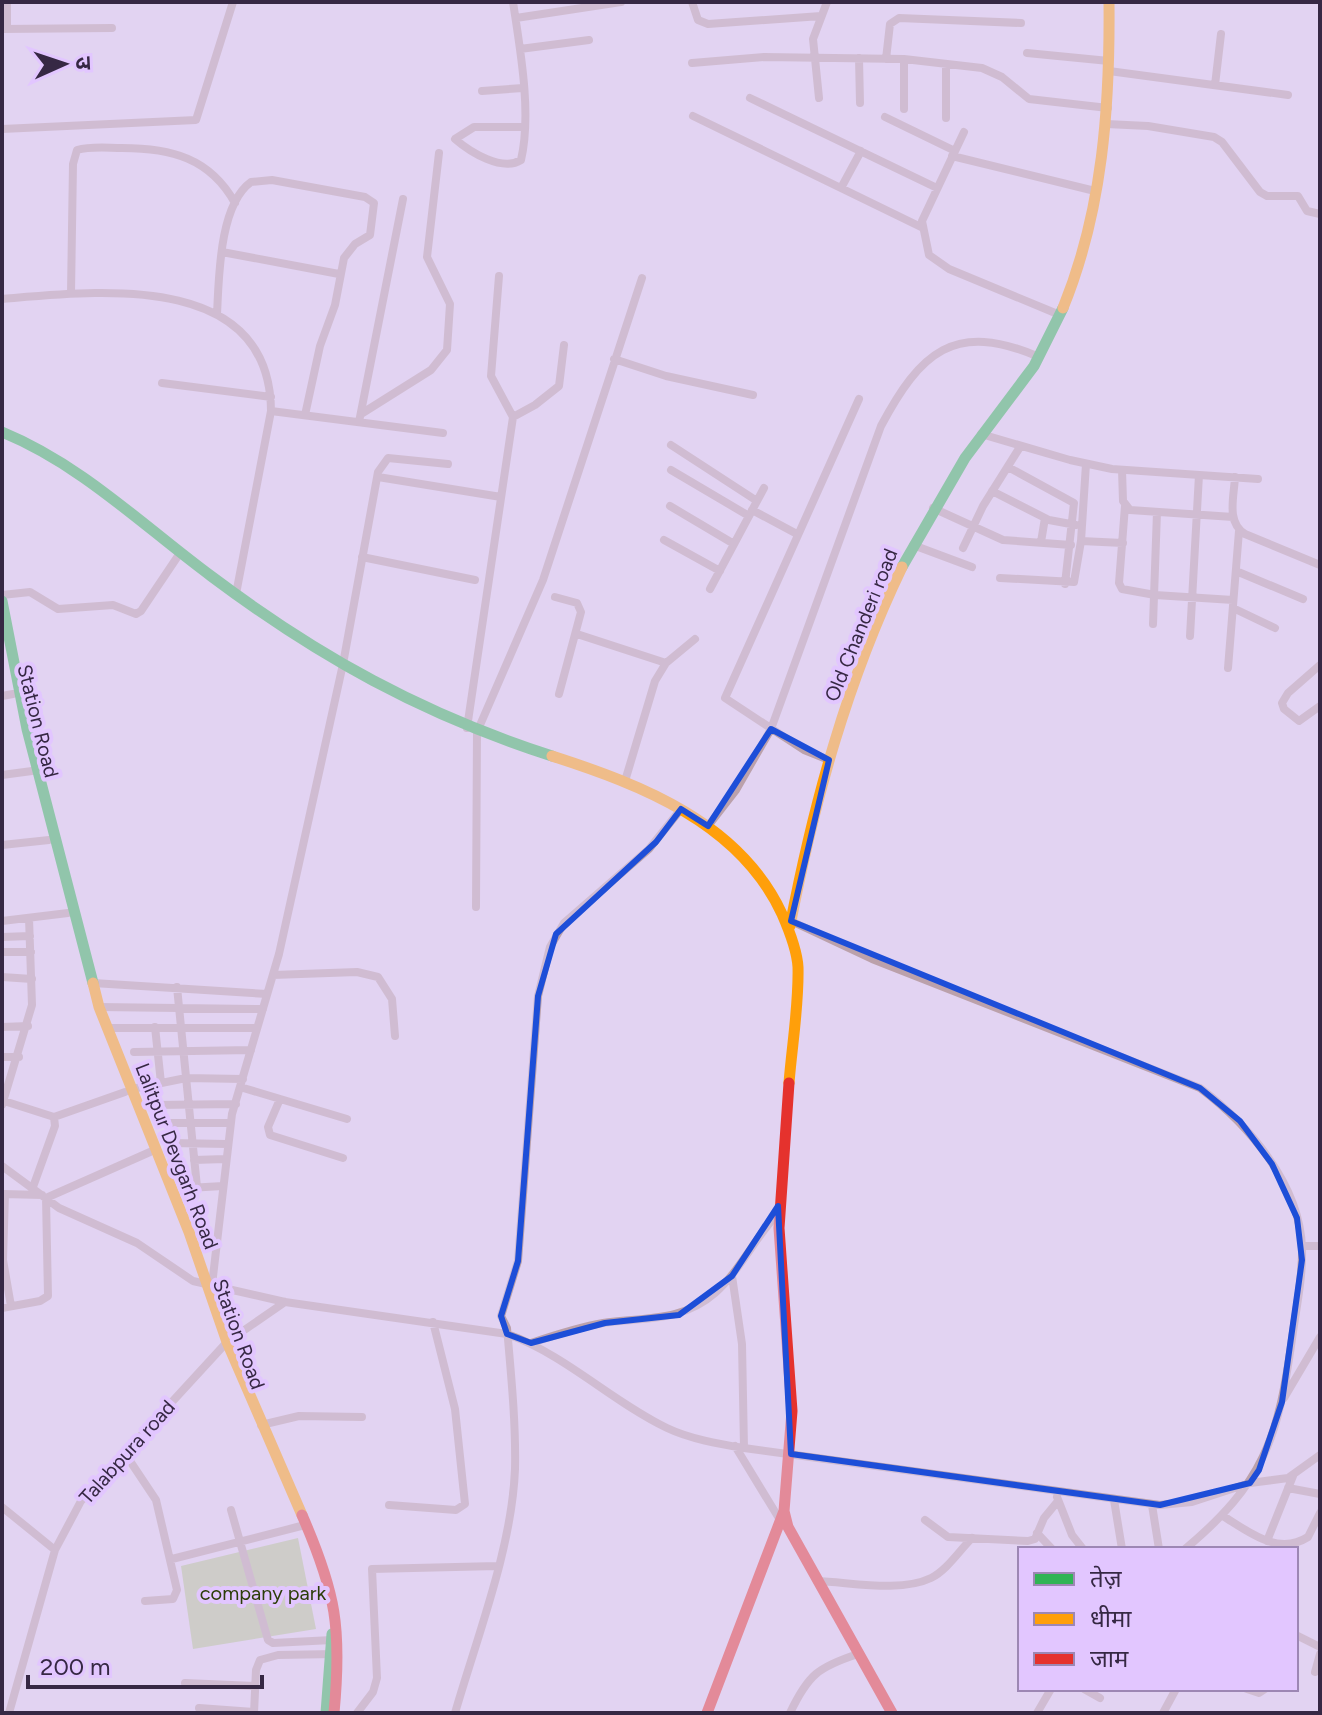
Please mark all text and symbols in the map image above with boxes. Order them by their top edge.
north arrow [24,24,104,104]
text: उ [70,56,97,71]
street label: Old Chanderi road [819,545,903,705]
street label: Station Road [12,662,64,780]
street label: Lalitpur Devgarh Road [130,1060,224,1252]
street label: Station Road [208,1275,270,1393]
street label: Talabpura road [74,1395,180,1509]
legend [1018,1547,1298,1691]
text: तेज़ [1090,1564,1123,1593]
park label: company park [200,1581,326,1605]
text: धीमा [1090,1604,1132,1633]
scale bar [28,1639,262,1689]
text: जाम [1090,1644,1129,1673]
text: 200 m [40,1652,111,1681]

